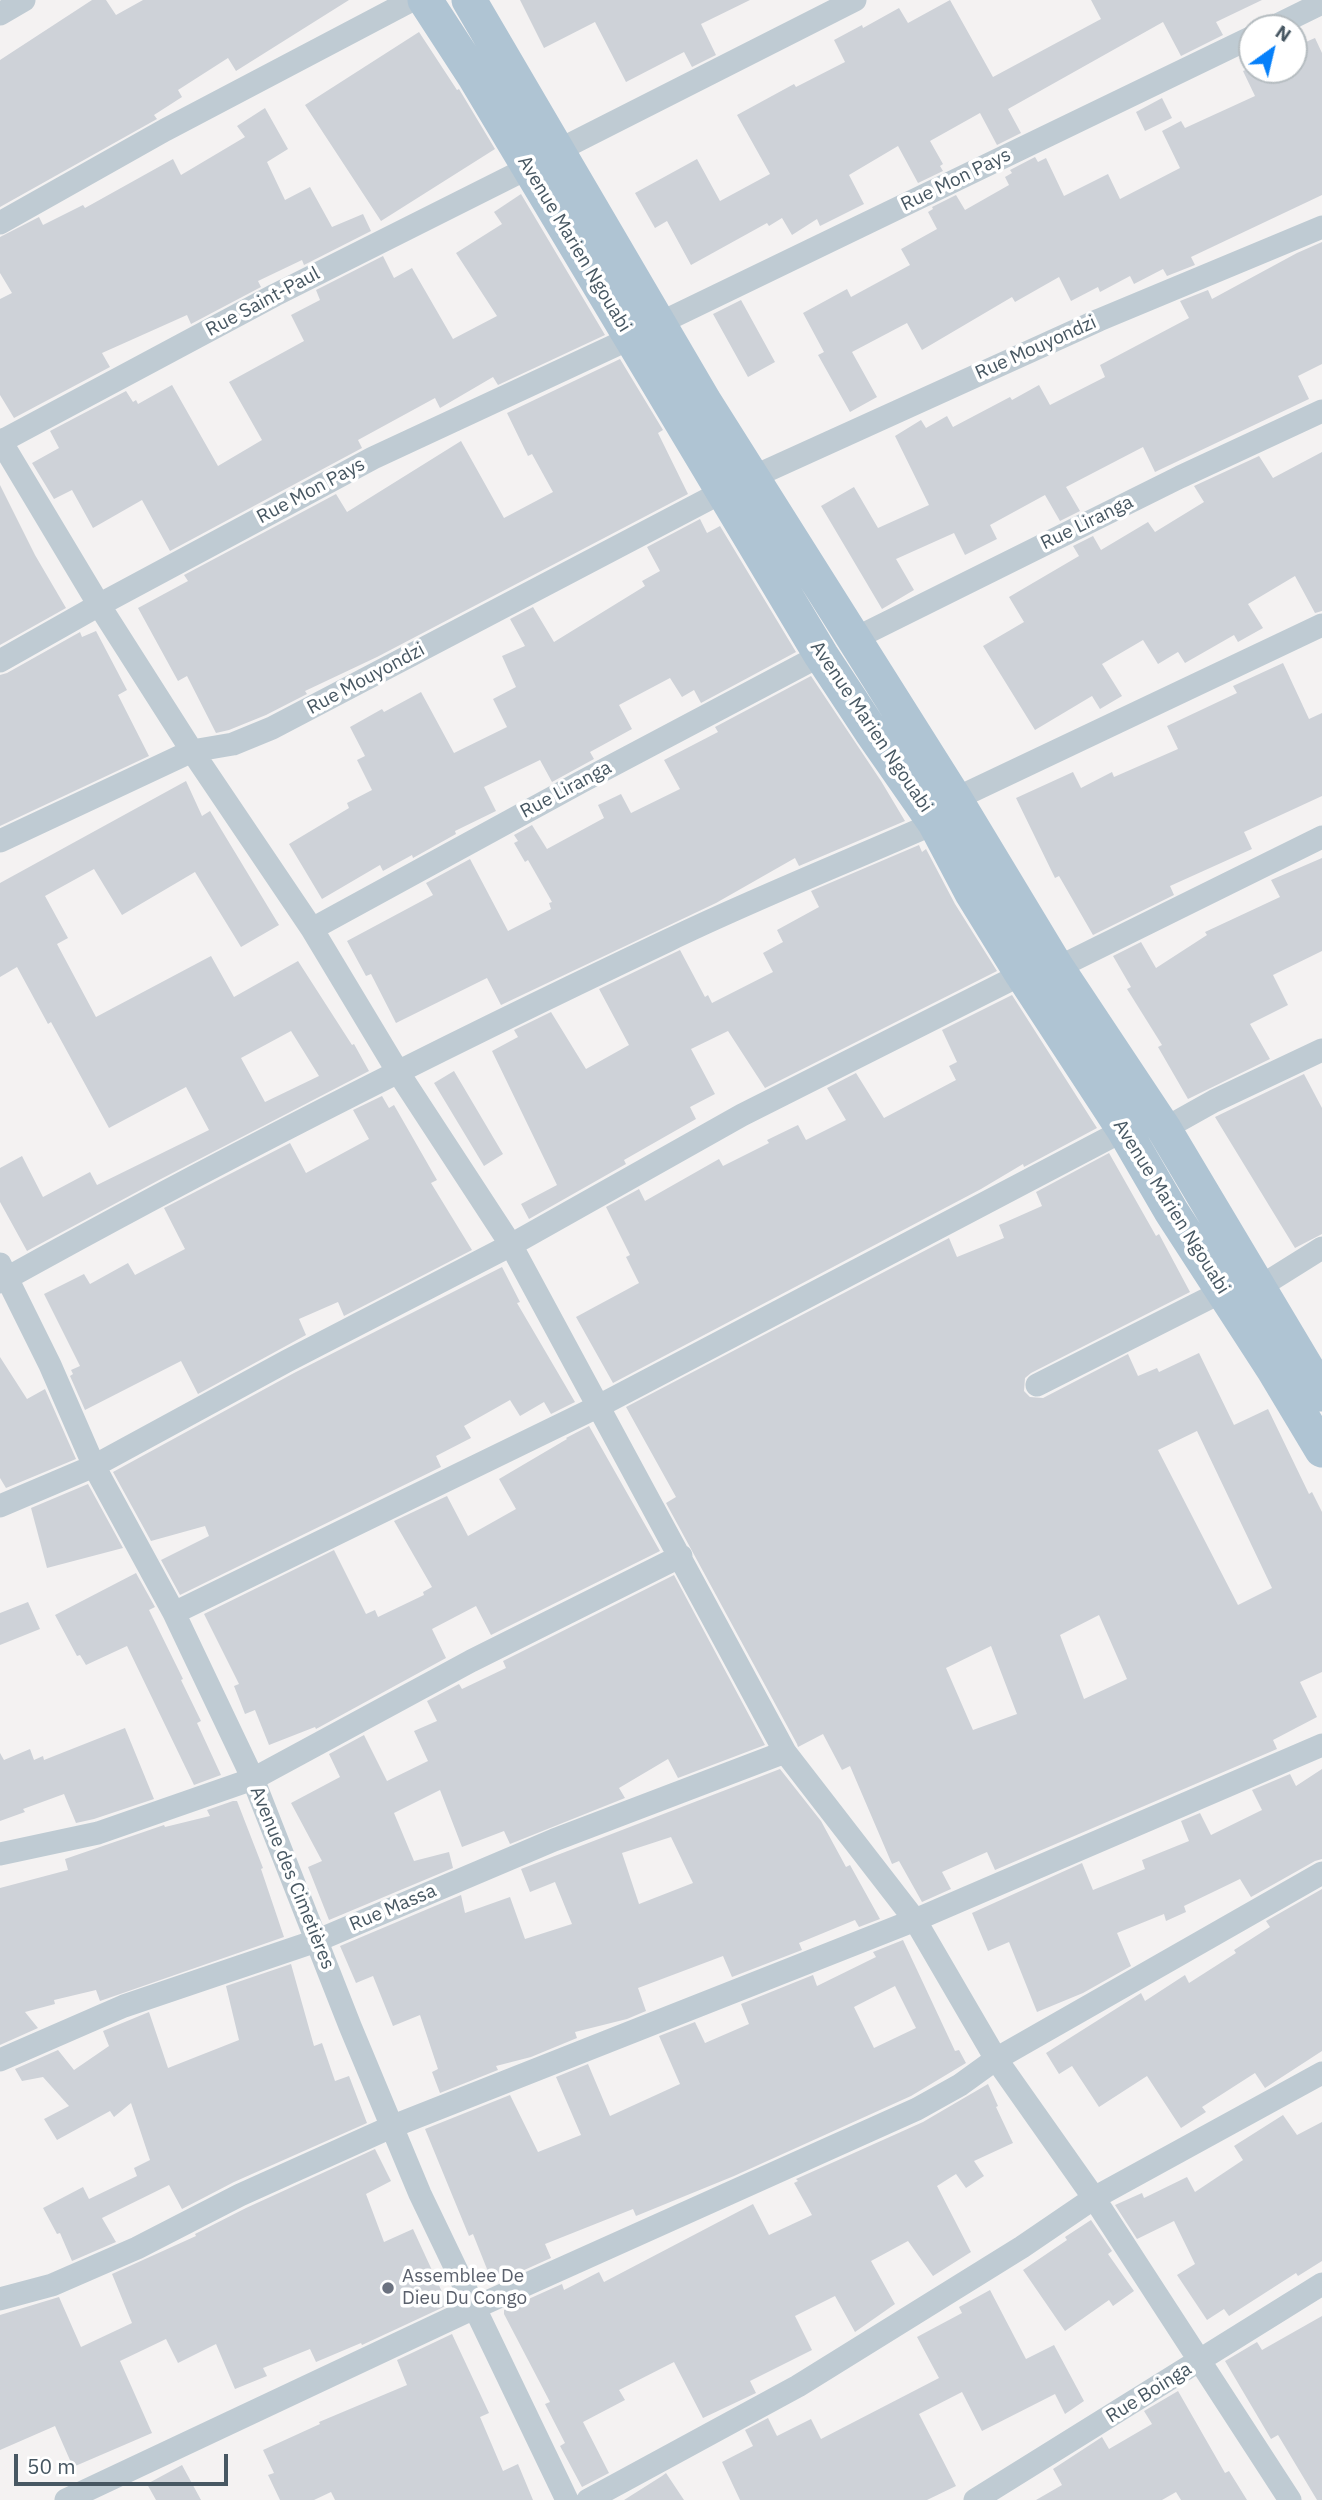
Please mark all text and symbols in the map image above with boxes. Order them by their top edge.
north arrow [1238,14,1308,84]
text: N [1271,19,1296,47]
street label: Rue Mon Pays [897,144,1015,216]
street label: Avenue Marien Ngouabi [512,152,636,336]
street label: Rue Saint-Paul [202,262,324,342]
street label: Rue Mouyondzi [972,311,1100,385]
street label: Rue Mon Pays [253,453,369,529]
street label: Rue Liranga [1037,491,1137,555]
street label: Avenue Marien Ngouabi [805,637,937,817]
street label: Rue Mouyondzi [303,638,429,720]
street label: Rue Liranga [516,756,616,824]
street label: Avenue Marien Ngouabi [1108,1115,1234,1299]
street label: Avenue des Cimetières [245,1783,339,1973]
street label: Rue Massa [346,1880,440,1936]
place label: Assemblee De Dieu Du Congo [402,2266,527,2310]
marker: Assemblee De Dieu Du Congo [380,2280,396,2296]
street label: Rue Boinga [1102,2358,1196,2428]
scale bar [18,2440,231,2484]
text: 50 m [27,2452,76,2480]

